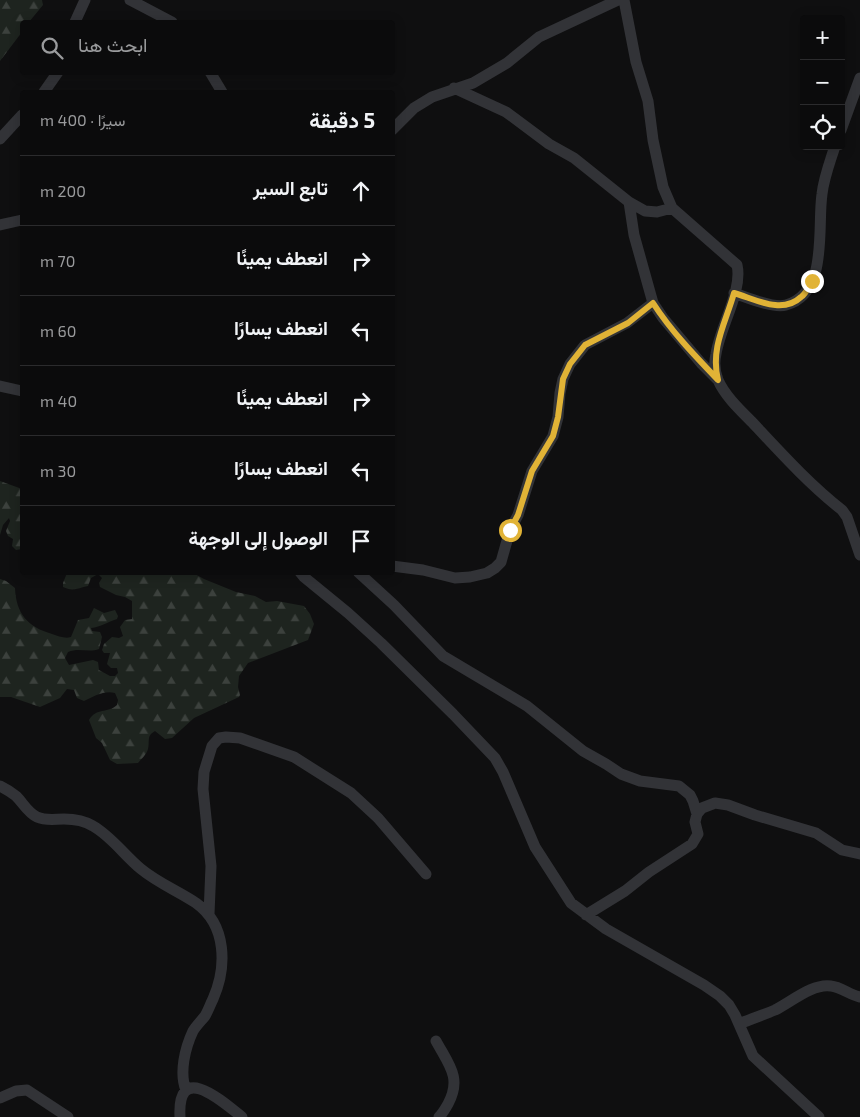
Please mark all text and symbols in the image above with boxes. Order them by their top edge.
map controls [800,15,845,150]
button: + [800,15,845,60]
search box [20,20,395,75]
text: ابحث هنا [78,33,147,56]
icon: search [38,34,66,62]
button: − [800,60,845,105]
button: locate [800,105,845,150]
text: 5 دقيقة [309,107,375,132]
text: سيرًا · 400 m [40,110,125,129]
text: تابع السير [253,176,328,199]
icon: ahead [347,177,375,205]
text: 200 m [40,181,86,200]
text: انعطف يمينًا [236,246,328,269]
icon: right [347,247,375,275]
text: 70 m [40,251,75,270]
route end [801,270,824,293]
text: انعطف يسارًا [234,316,328,339]
icon: left [347,317,375,345]
text: 60 m [40,321,76,340]
text: انعطف يمينًا [236,386,328,409]
icon: right [347,387,375,415]
text: 40 m [40,391,77,410]
text: انعطف يسارًا [234,456,328,479]
icon: left [347,457,375,485]
text: 30 m [40,461,76,480]
route start [499,519,522,542]
text: الوصول إلى الوجهة [188,526,328,549]
icon: arrive [347,527,375,555]

